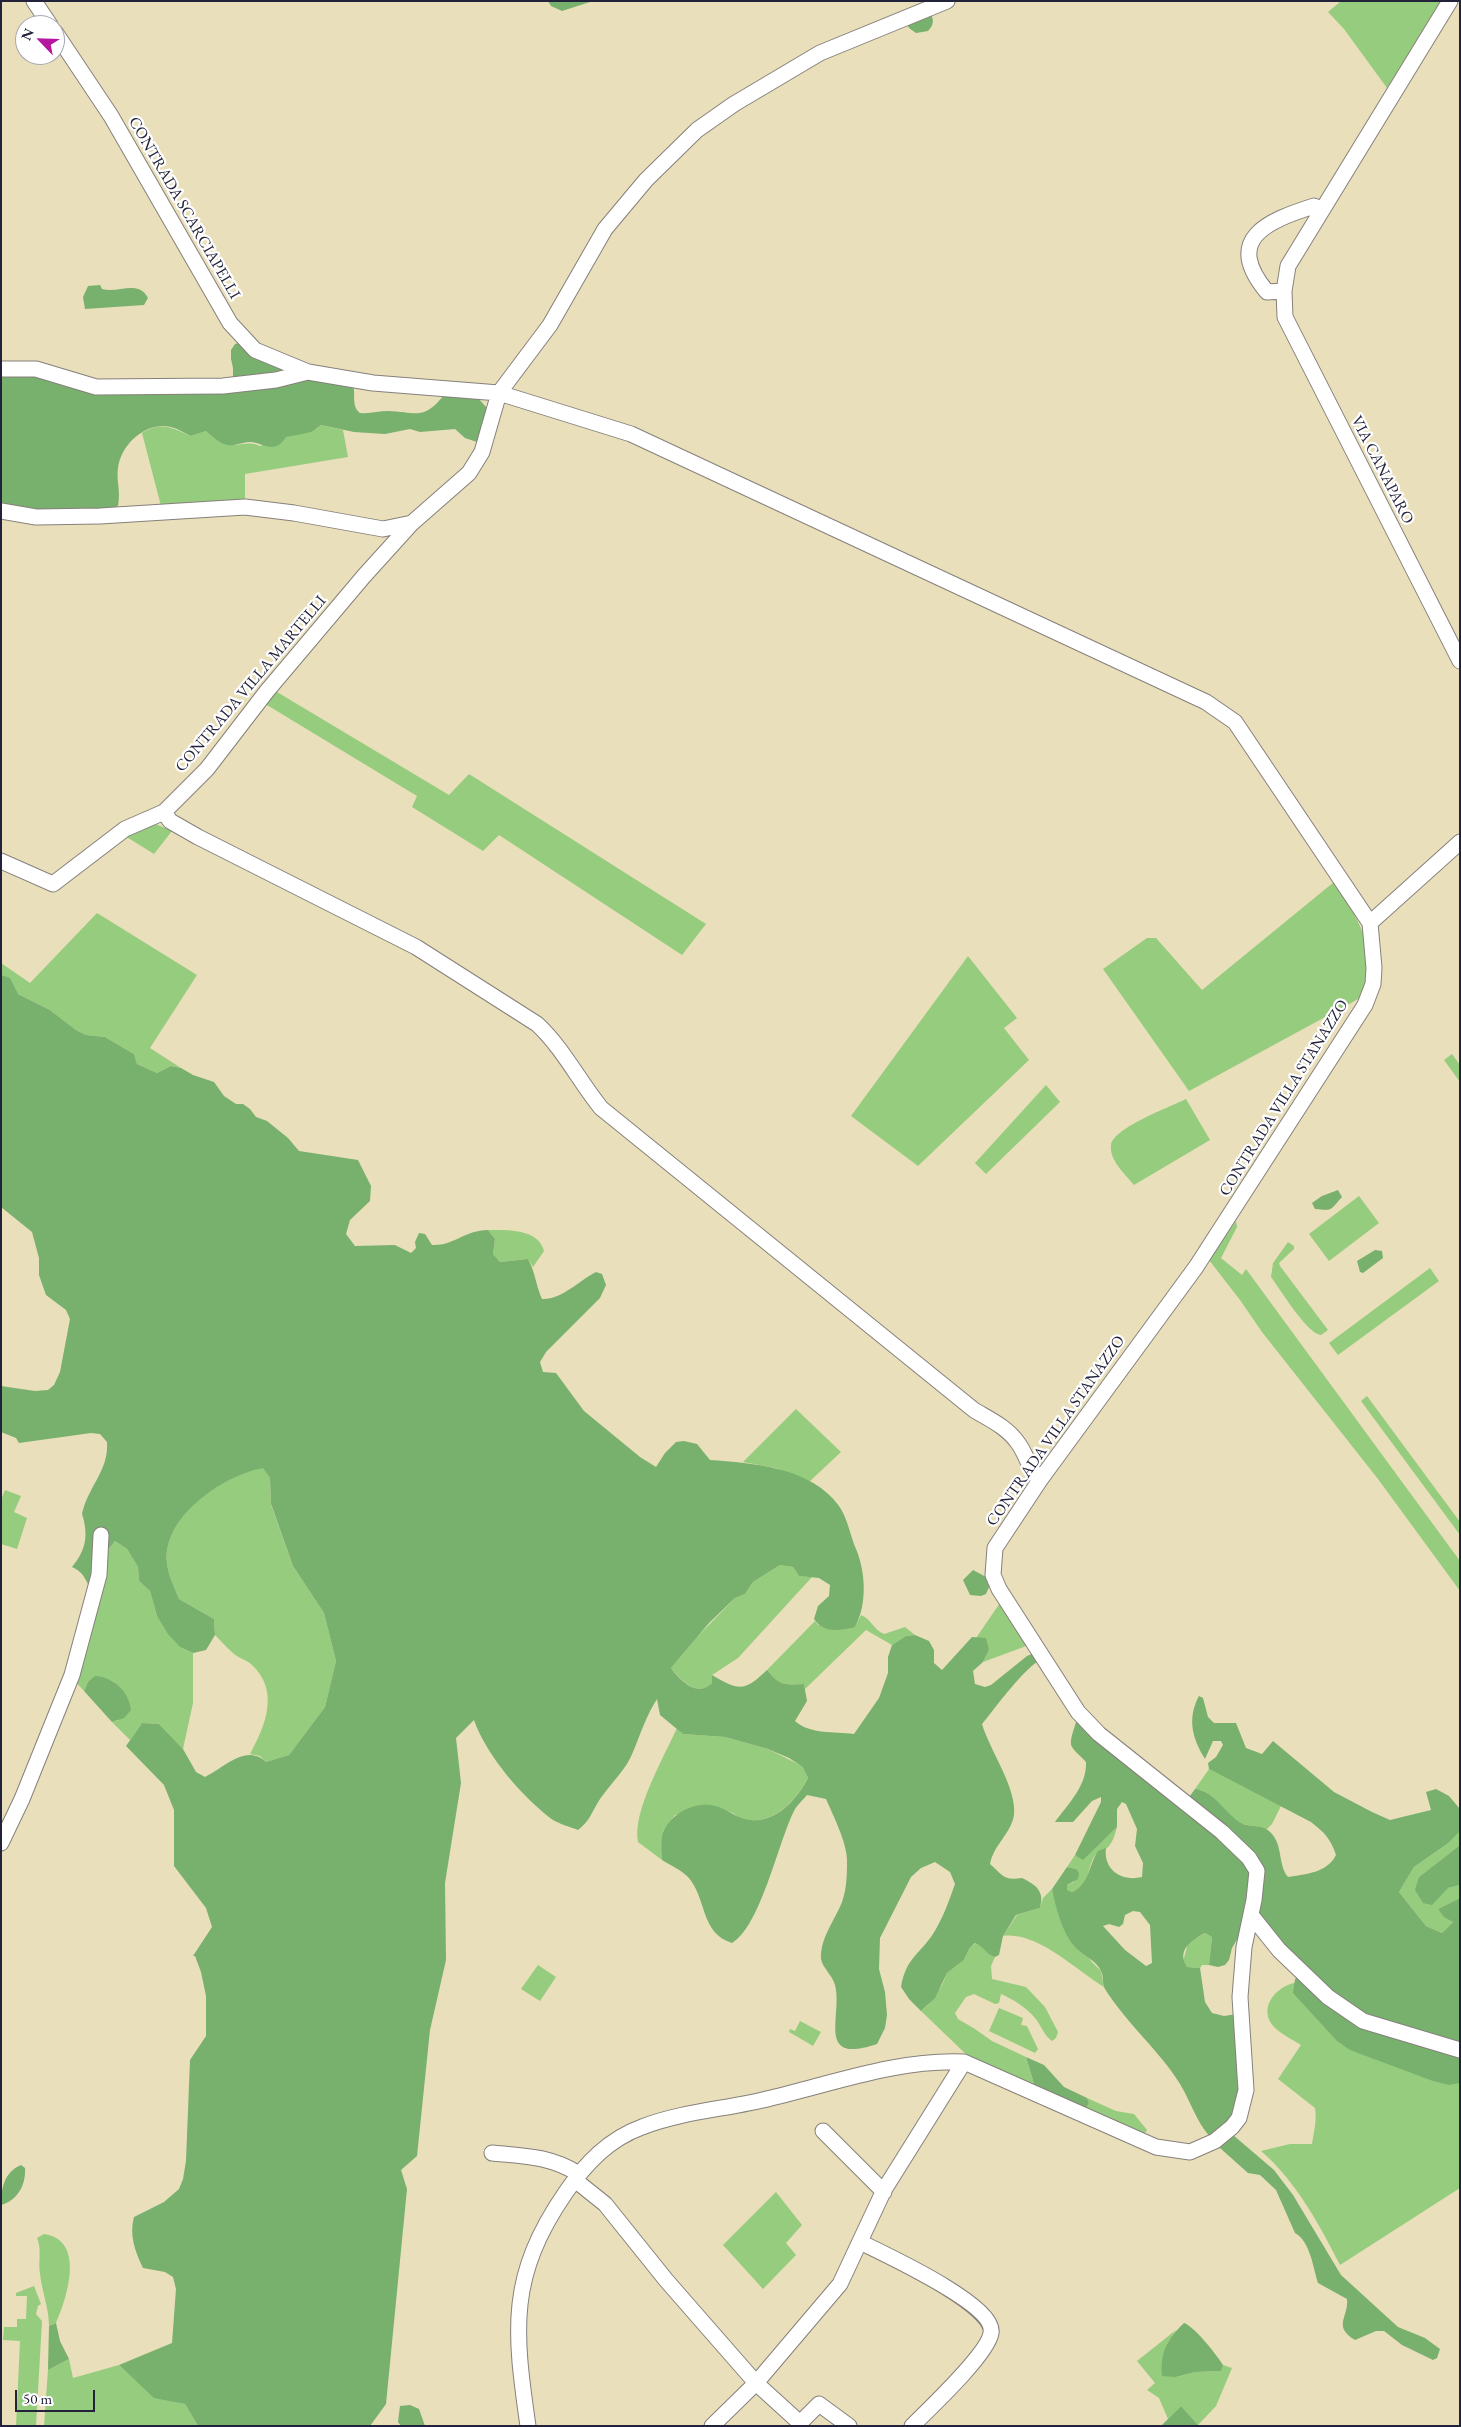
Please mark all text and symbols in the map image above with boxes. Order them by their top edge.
north arrow [15,15,65,65]
text: N [17,25,38,43]
street label: CONTRADA SCARCIAPELLI [124,114,244,302]
street label: VIA CANAPARO [1346,413,1418,527]
street label: CONTRADA VILLA MARTELLI [172,592,330,776]
street label: CONTRADA VILLA STANAZZO [1215,996,1353,1200]
street label: CONTRADA VILLA STANAZZO [983,1332,1129,1530]
scale bar [18,2380,98,2412]
text: 50 m [23,2389,52,2408]

